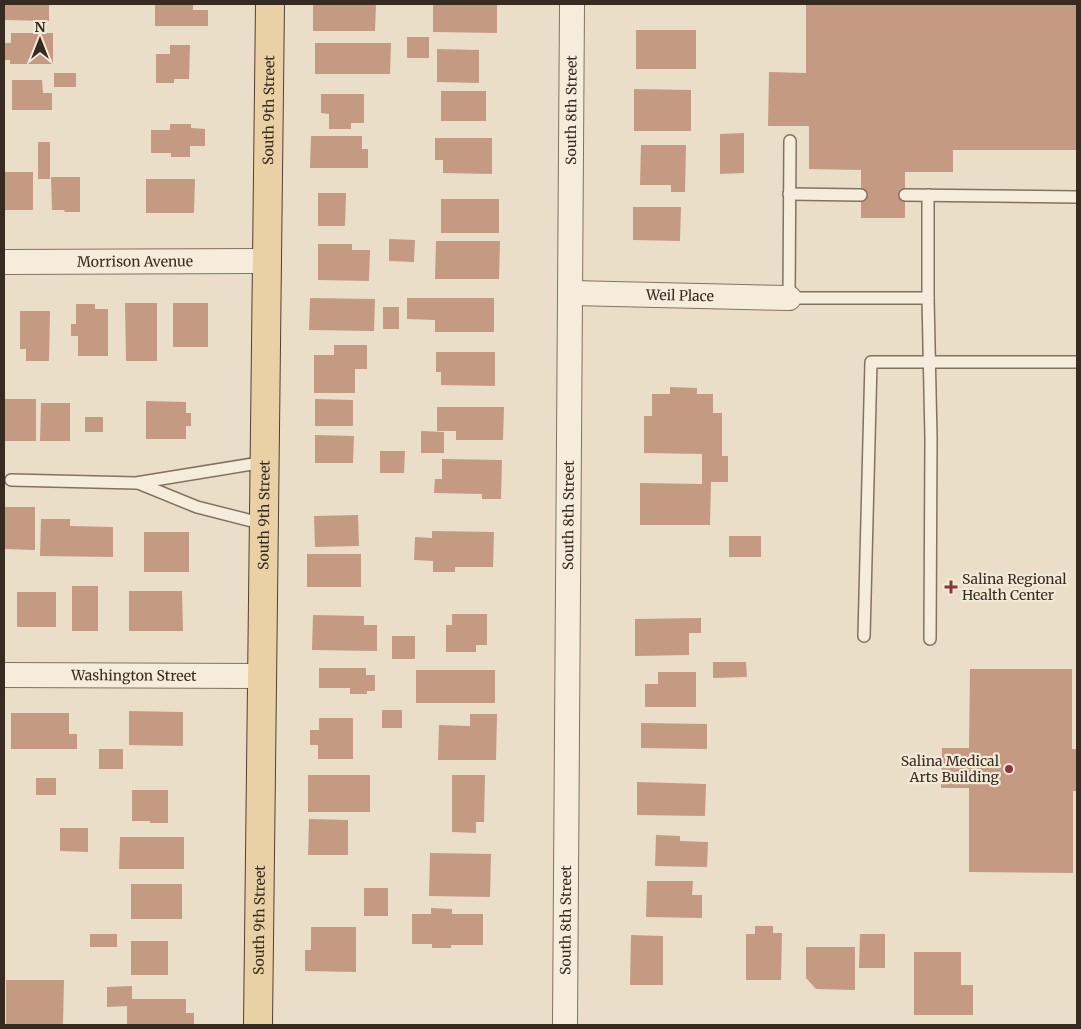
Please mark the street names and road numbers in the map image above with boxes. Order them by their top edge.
street label: South 9th Street [259,55,278,165]
street label: South 8th Street [562,55,581,165]
street label: Morrison Avenue [77,252,193,271]
street label: Weil Place [645,286,714,305]
street label: South 9th Street [254,459,274,570]
street label: South 8th Street [559,460,578,570]
street label: Washington Street [70,666,197,685]
street label: South 9th Street [250,864,269,975]
street label: South 8th Street [556,865,575,975]

